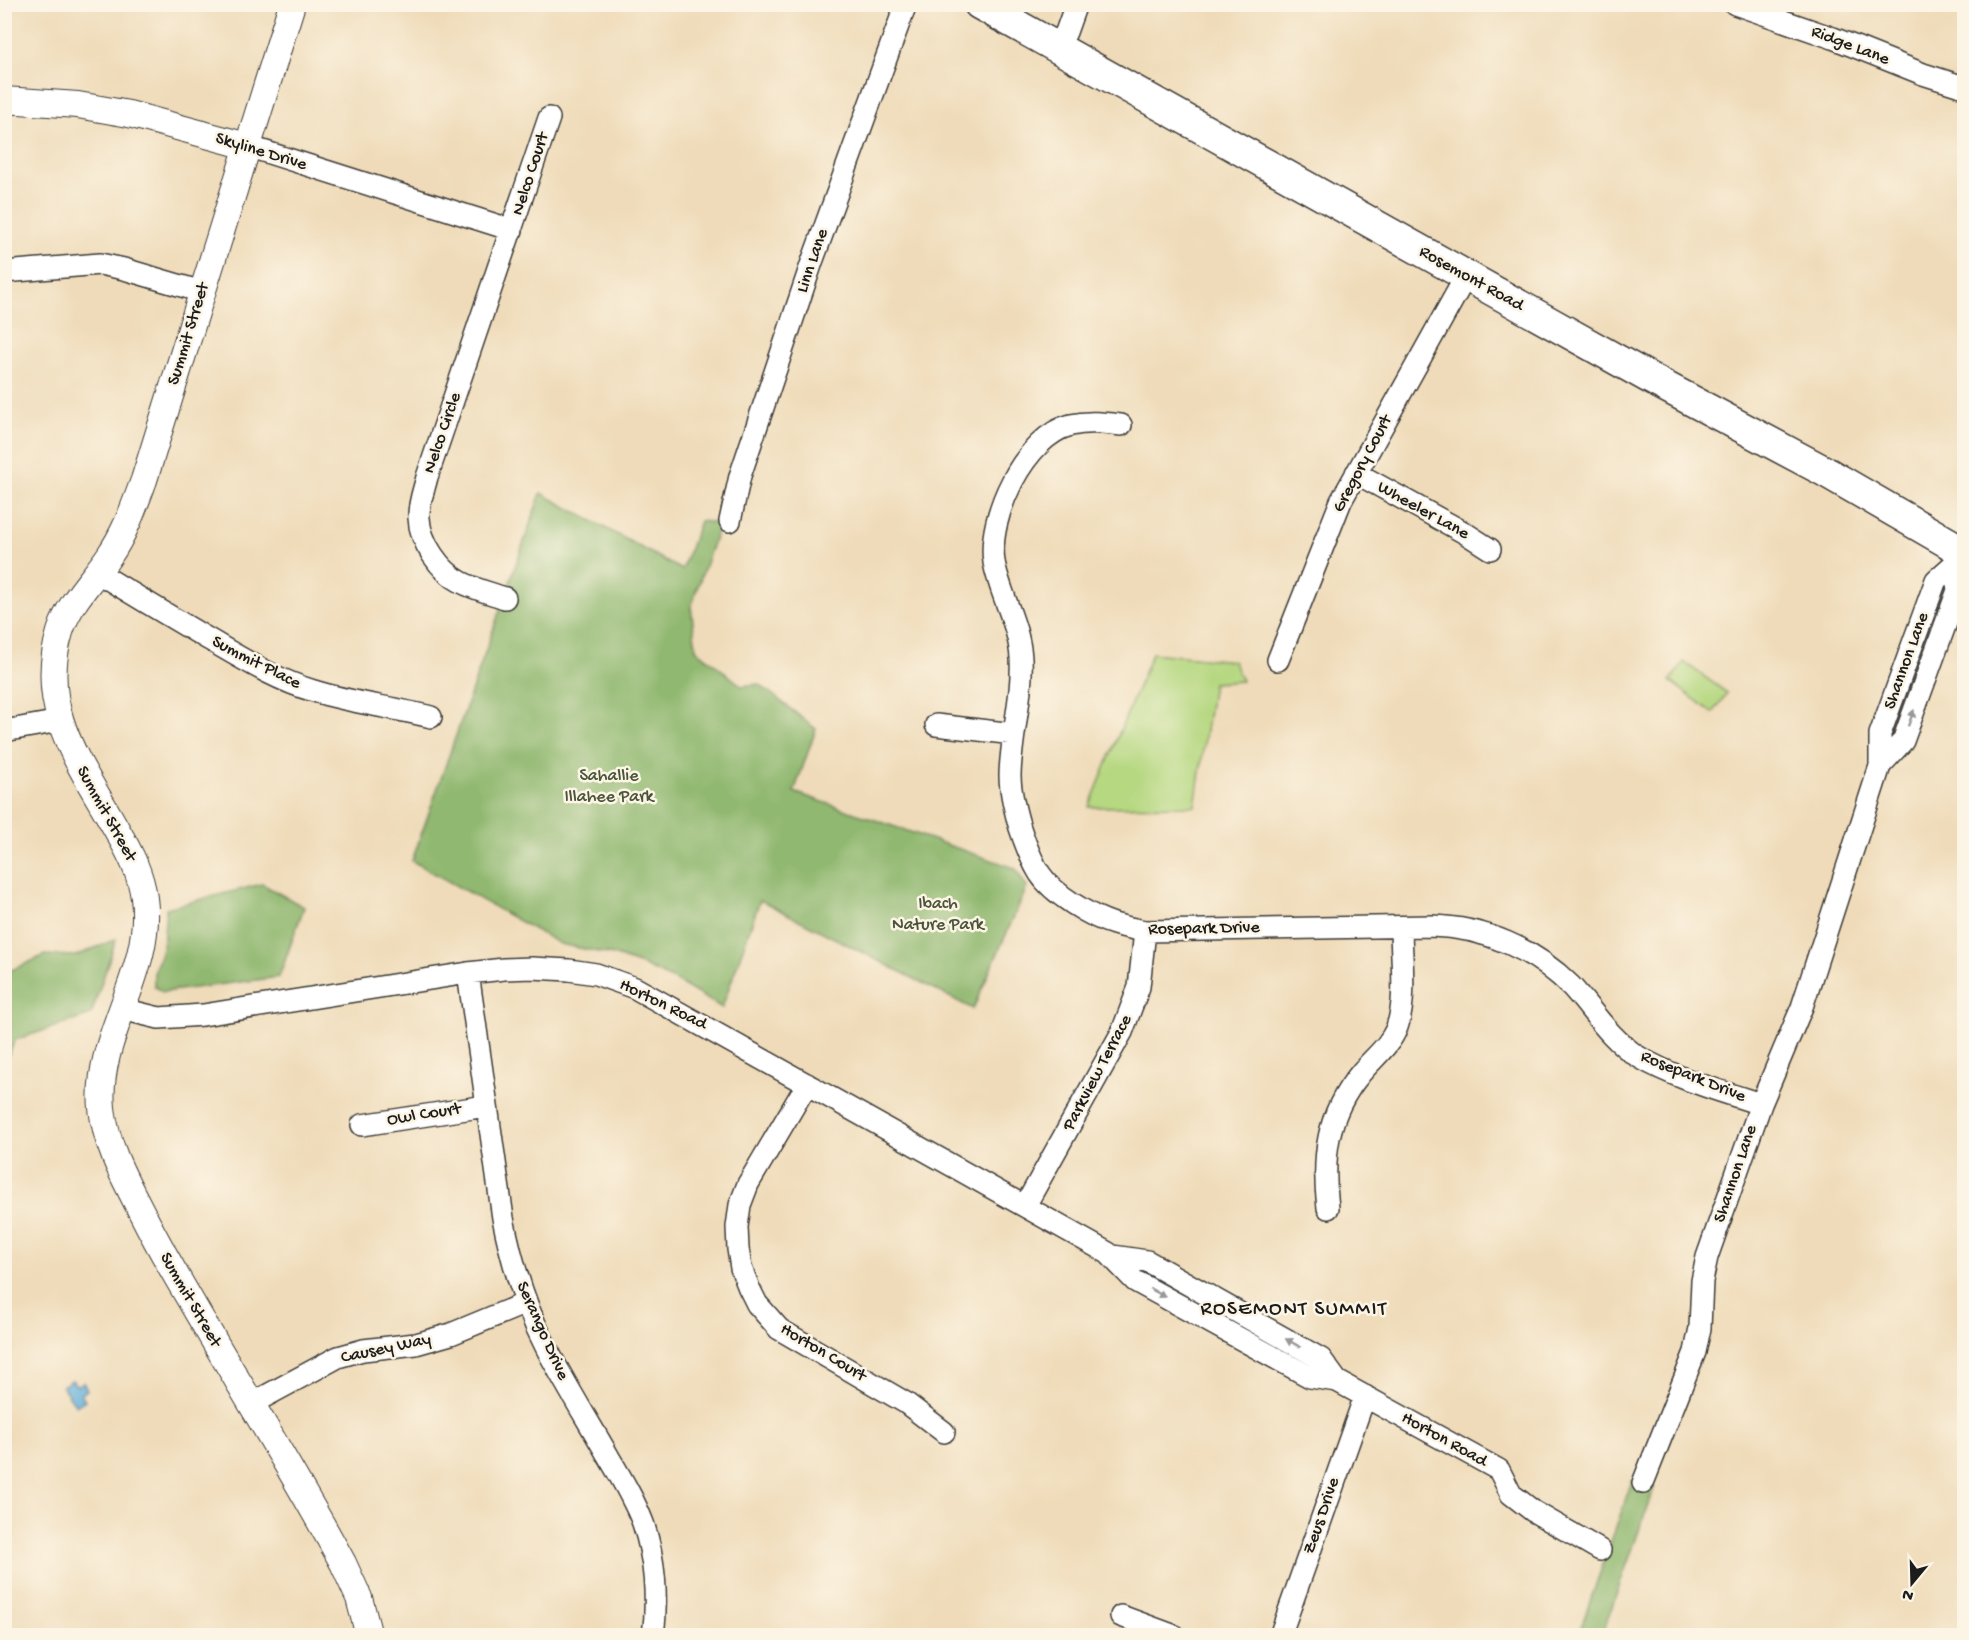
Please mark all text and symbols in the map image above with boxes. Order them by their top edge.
street label: Ridge Lane [1808,21,1893,71]
street label: Skyline Drive [213,128,310,176]
street label: Nelco Court [508,128,555,218]
street label: Linn Lane [792,226,834,296]
street label: Rosemont Road [1415,242,1528,317]
street label: Summit Street [163,279,215,388]
street label: Nelco Circle [419,389,467,476]
street label: Gregory Court [1329,410,1398,516]
street label: Wheeler Lane [1373,477,1473,545]
street label: Shannon Lane [1880,609,1935,712]
street label: Summit Place [208,632,305,695]
one-way arrow [1907,709,1917,727]
street label: Summit Street [71,763,142,867]
park label: Sahallie Illahee Park [564,766,656,808]
park label: Ibach Nature Park [892,894,986,936]
street label: Rosepark Drive [1148,918,1261,940]
street label: Horton Road [616,975,712,1036]
street label: Parkview Terrace [1058,1011,1138,1135]
street label: Rosepark Drive [1637,1046,1749,1108]
street label: Owl Court [386,1099,464,1131]
street label: Shannon Lane [1710,1122,1763,1225]
street label: Summit Street [154,1249,226,1353]
street label: Serango Drive [511,1278,573,1384]
one-way arrow [1149,1288,1166,1298]
district label: ROSEMONT SUMMIT [1200,1298,1388,1323]
street label: Horton Court [776,1319,871,1388]
street label: Causey Way [339,1329,433,1369]
one-way arrow [1285,1338,1301,1349]
street label: Horton Road [1397,1408,1492,1473]
street label: Zeus Drive [1299,1474,1345,1557]
north arrow [1882,1553,1942,1613]
text: N [1900,1583,1916,1605]

